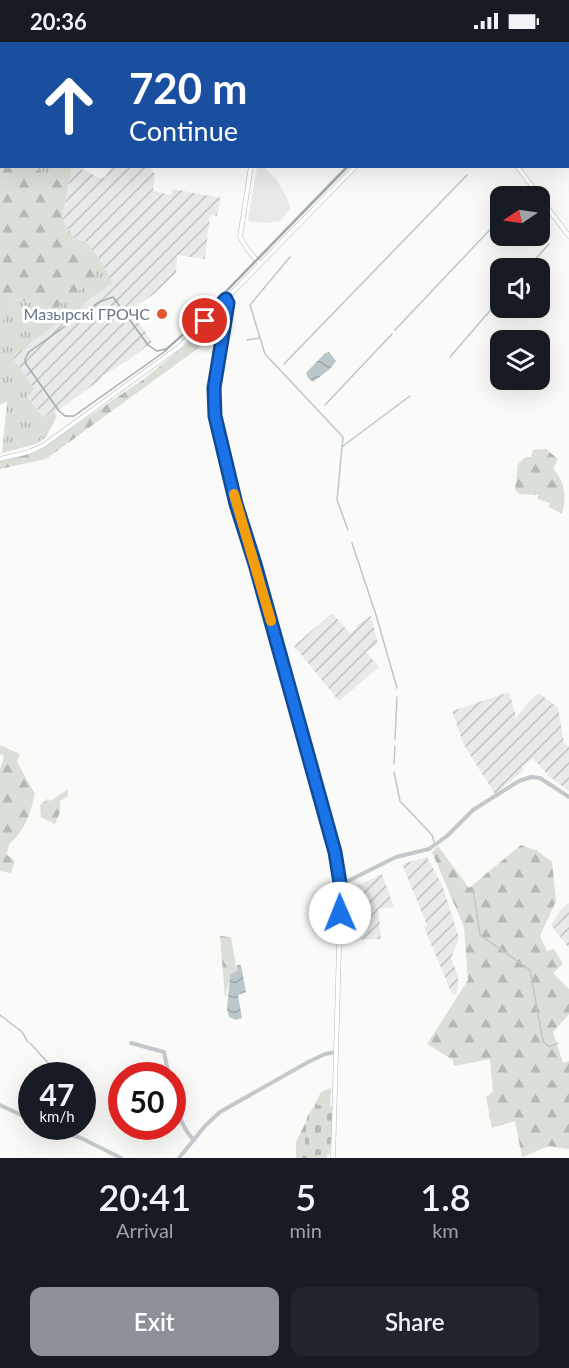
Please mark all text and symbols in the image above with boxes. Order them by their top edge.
text: 20:36 [30,8,87,35]
text: 720 m [129,63,247,113]
icon: ahead [30,66,108,144]
text: Continue [129,114,238,147]
north arrow [490,186,550,246]
map controls [490,186,550,390]
button: sound [490,258,550,318]
pin [179,295,230,346]
place label: Мазырскі ГРОЧС [24,304,150,323]
icon: arrive [188,304,221,337]
marker: Мазырскі ГРОЧС [155,307,169,321]
button: layers [490,330,550,390]
position arrow [308,881,372,945]
speed limit sign: 50 [108,1062,186,1140]
text: 47 [40,1076,74,1112]
text: km/h [39,1107,75,1125]
text: 20:41 [98,1175,191,1219]
text: 5 [295,1175,316,1219]
text: 1.8 [420,1175,471,1219]
text: Arrival [116,1218,174,1242]
text: min [289,1218,322,1242]
text: km [432,1218,459,1242]
button: Exit [30,1287,279,1356]
button: Share [291,1287,539,1356]

